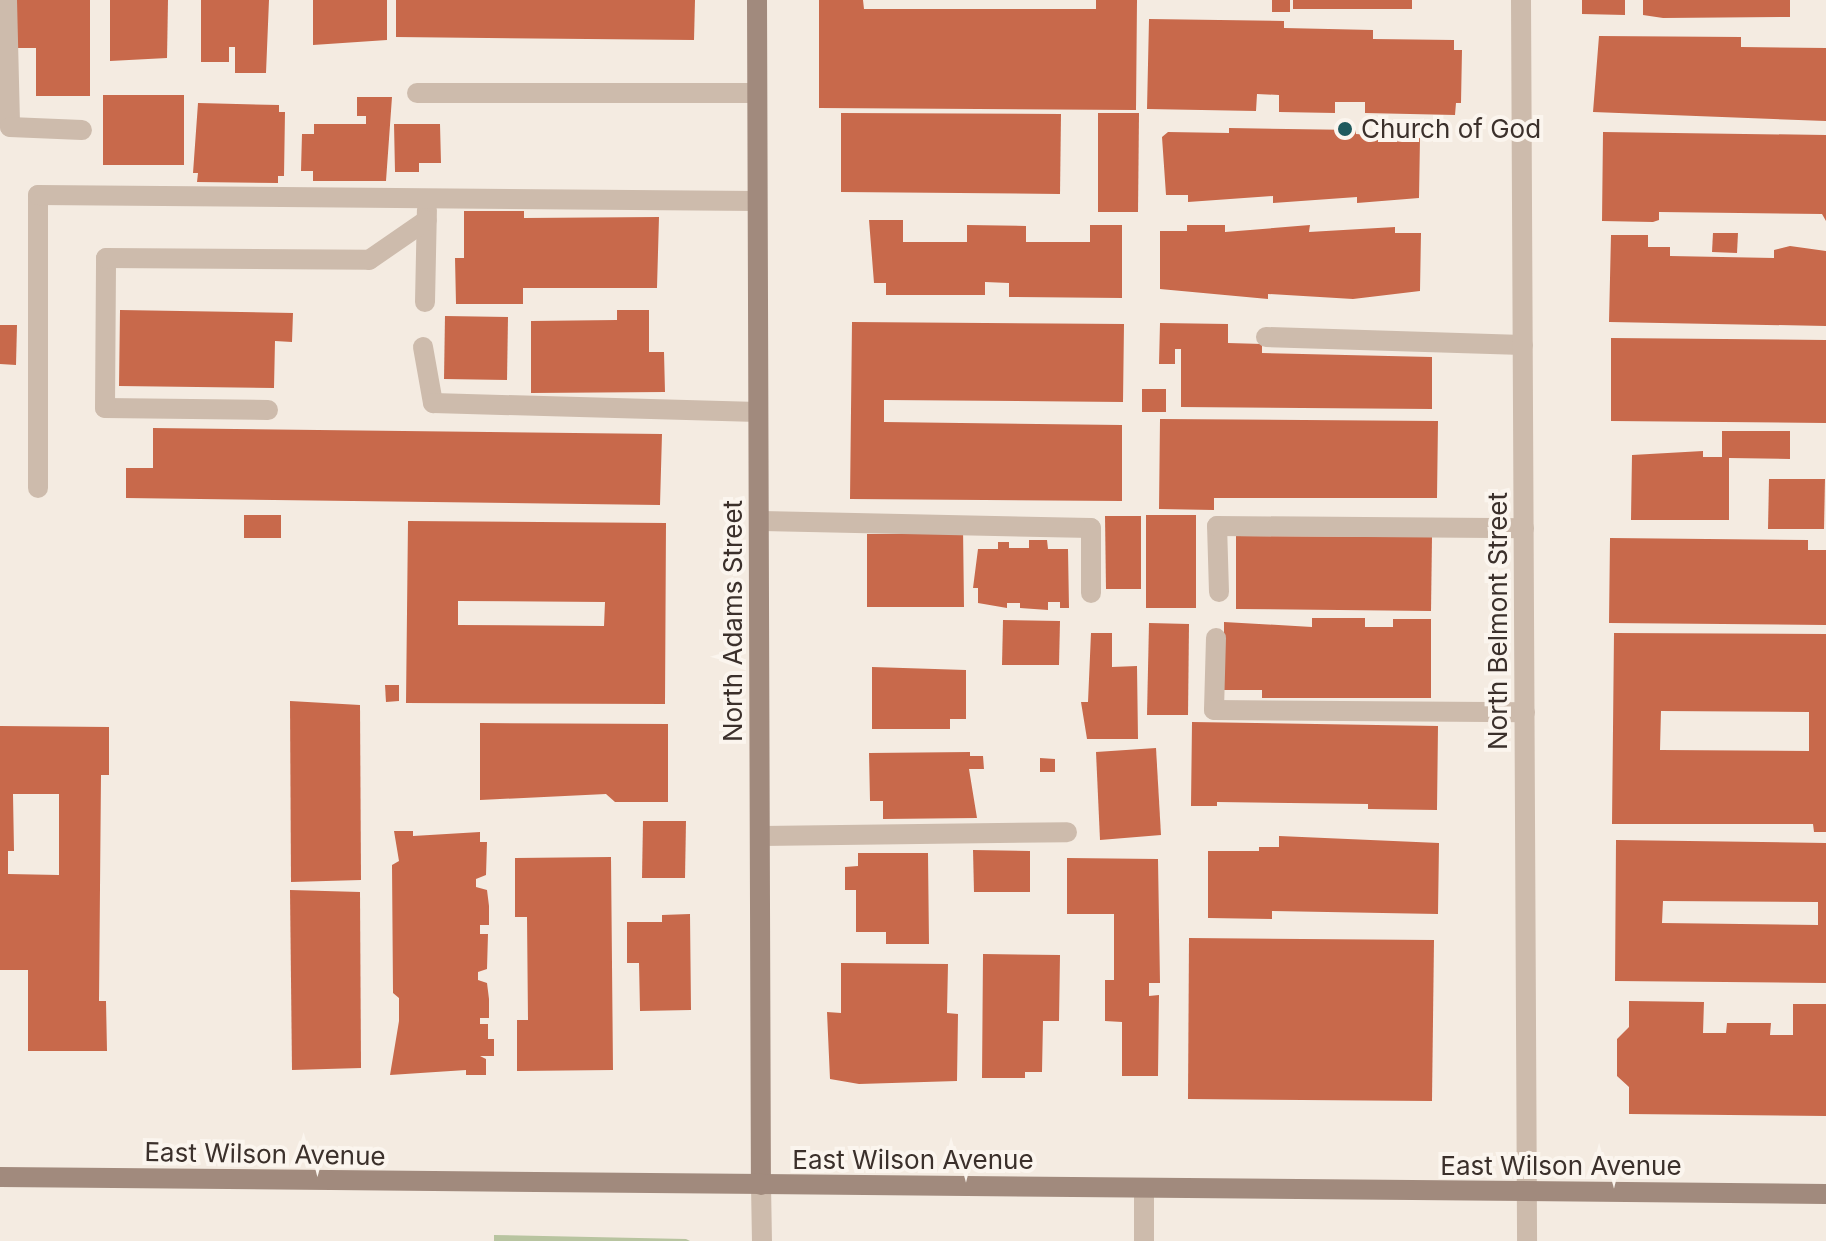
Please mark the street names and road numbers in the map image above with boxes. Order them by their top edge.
street label: North Belmont Street [1482,492,1514,750]
street label: North Adams Street [717,500,749,742]
street label: East Wilson Avenue [144,1136,386,1172]
street label: East Wilson Avenue [792,1144,1034,1176]
street label: East Wilson Avenue [1440,1150,1682,1182]

